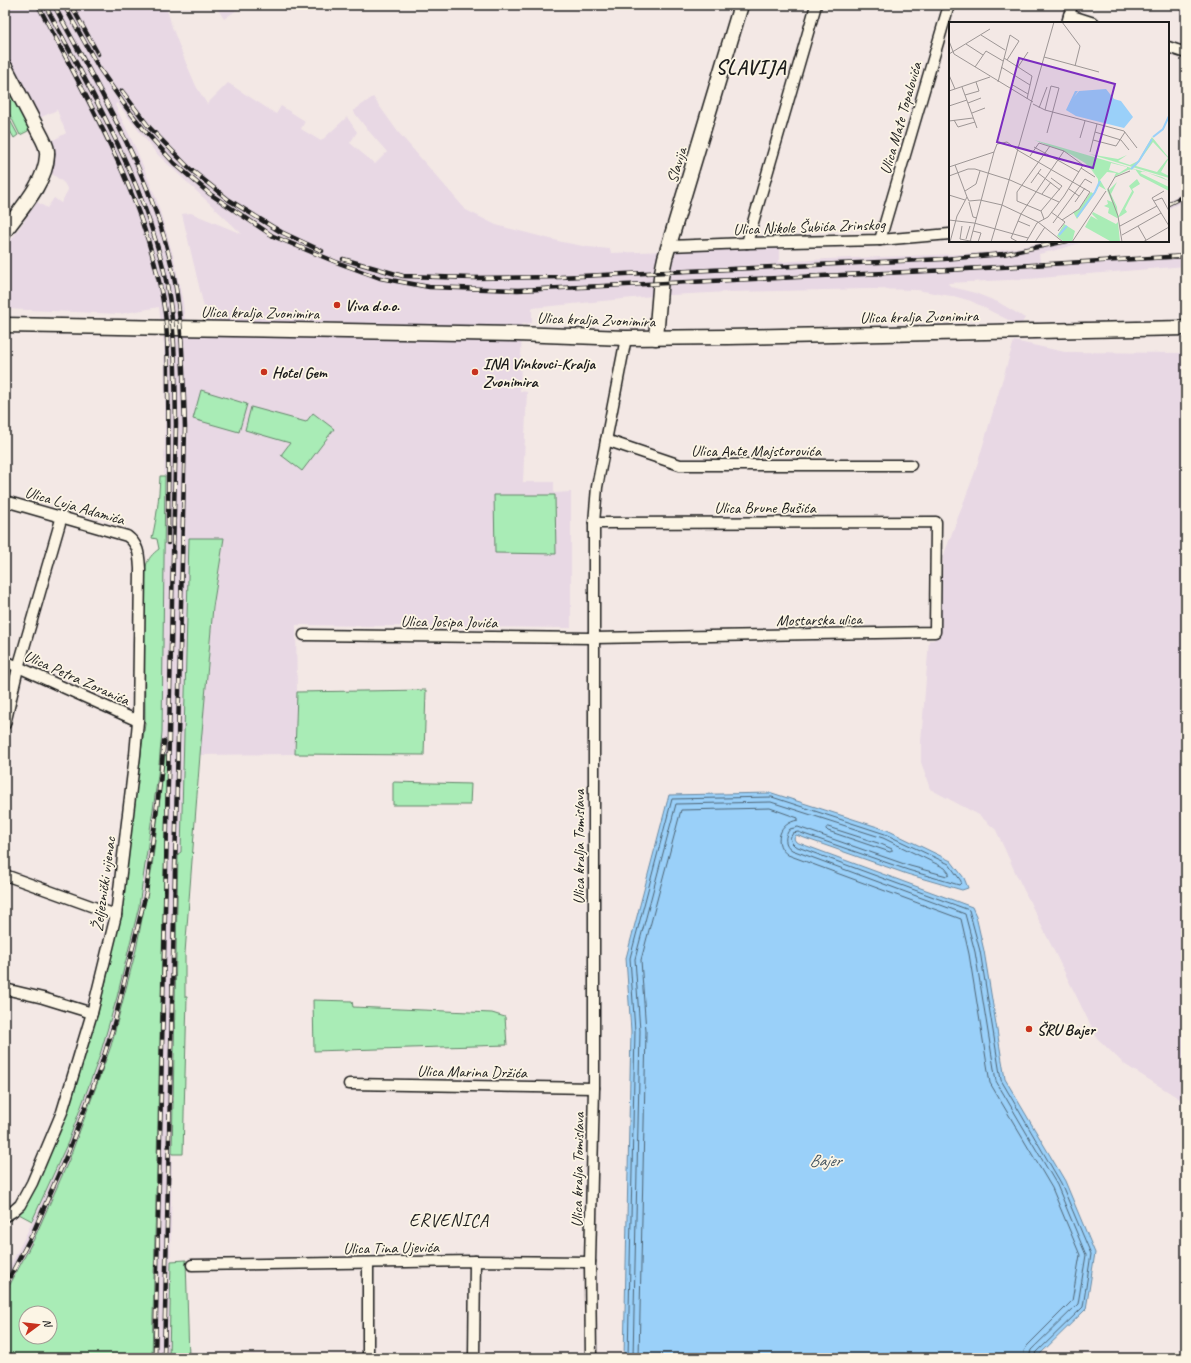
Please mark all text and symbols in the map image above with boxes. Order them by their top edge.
inset map [949,22,1169,242]
district label: SLAVIJA [716,55,787,80]
street label: Ulica Mate Topalovića [875,59,927,177]
street label: Slavija [662,144,692,185]
street label: Ulica Nikole Šubića Zrinskog [733,214,887,240]
place label: Viva d.o.o. [345,296,400,316]
marker: Viva d.o.o. [332,300,342,310]
street label: Ulica kralja Zvonimira [201,302,321,324]
street label: Ulica kralja Zvonimira [860,306,980,328]
street label: Ulica kralja Zvonimira [537,308,657,332]
place label: INA Vinkovci-Kralja Zvonimira [483,354,597,392]
place label: Hotel Gem [272,363,328,383]
marker: Hotel Gem [259,367,269,377]
marker: INA Vinkovci-Kralja Zvonimira [470,367,480,377]
street label: Ulica Ante Majstorovića [691,441,822,461]
street label: Ulica Luja Adamića [23,482,128,530]
street label: Ulica Brune Bušića [714,498,817,518]
street label: Mostarska ulica [776,609,863,631]
street label: Ulica Josipa Jovića [401,611,498,633]
street label: Ulica Petra Zoranića [21,646,133,711]
street label: Ulica kralja Tomislava [569,788,589,904]
street label: Željeznički vijenac [87,834,121,933]
place label: ŠRU Bajer [1037,1020,1097,1040]
marker: ŠRU Bajer [1024,1024,1034,1034]
street label: Ulica Marina Držića [417,1061,528,1083]
street label: Ulica kralja Tomislava [567,1111,589,1228]
water label: Bajer [809,1150,844,1171]
district label: ERVENICA [409,1209,489,1231]
street label: Ulica Tina Ujevića [343,1237,440,1259]
north arrow [18,1305,58,1345]
text: N [40,1317,56,1330]

